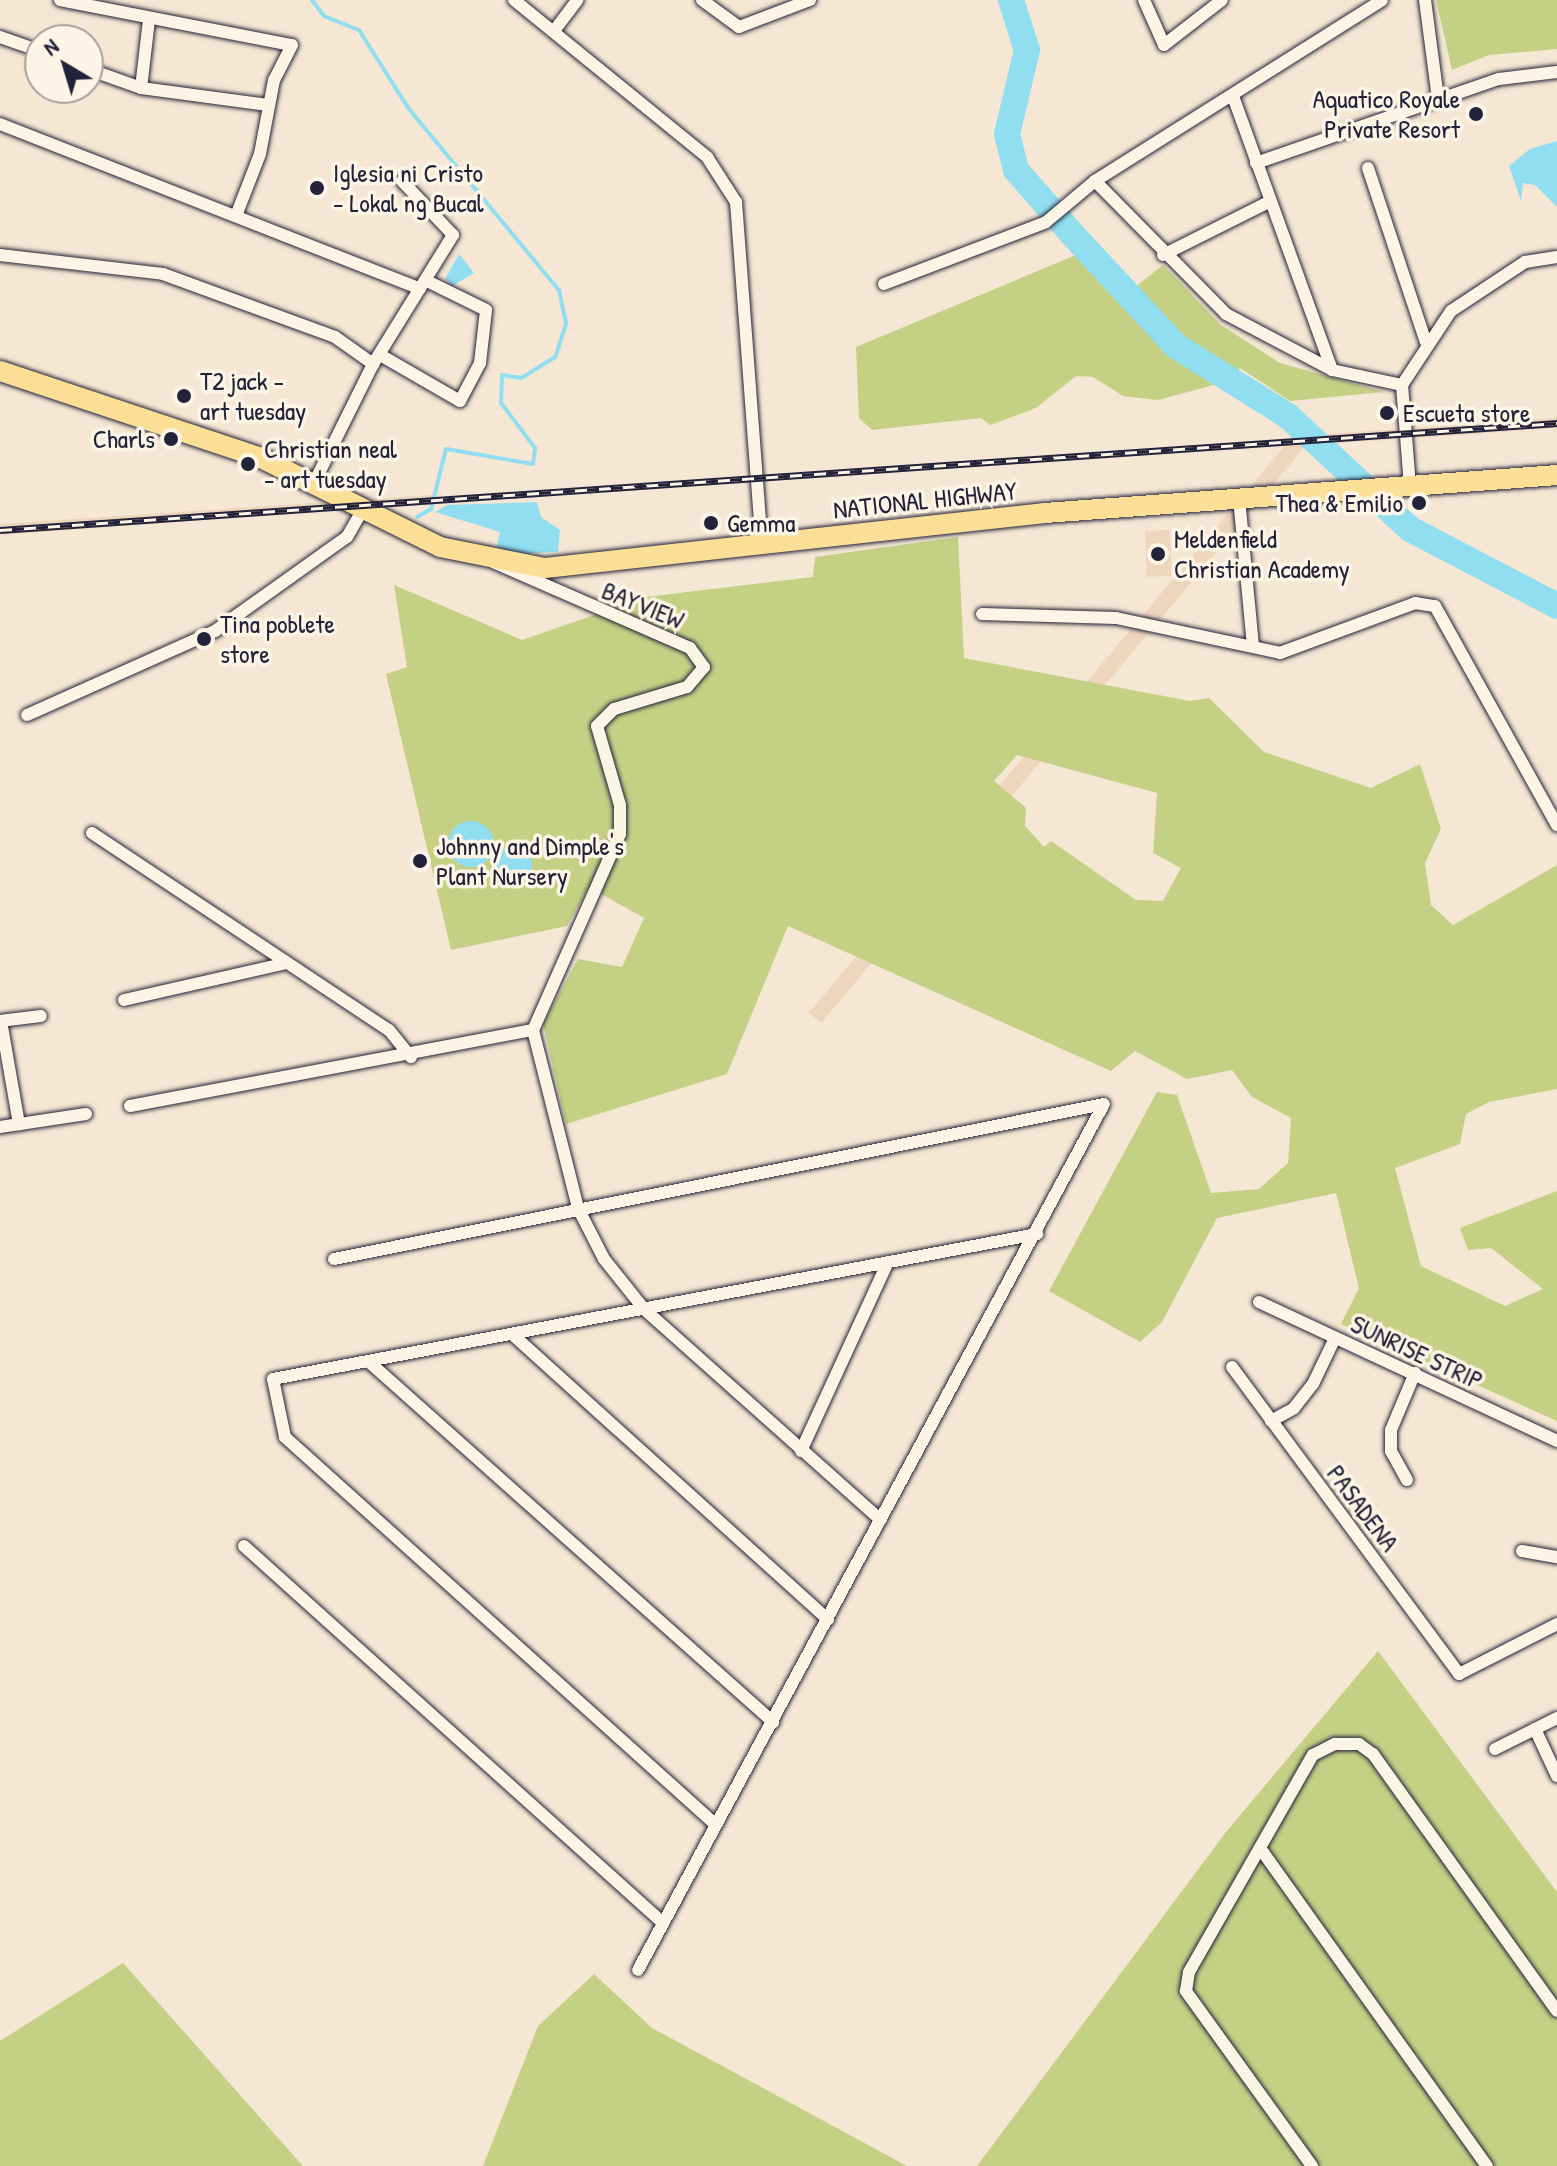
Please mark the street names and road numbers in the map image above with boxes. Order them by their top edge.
street label: NATIONAL HIGHWAY [832,475,1018,525]
street label: BAYVIEW [597,575,689,635]
street label: SUNRISE STRIP [1346,1308,1488,1396]
street label: PASADENA [1320,1459,1406,1557]

